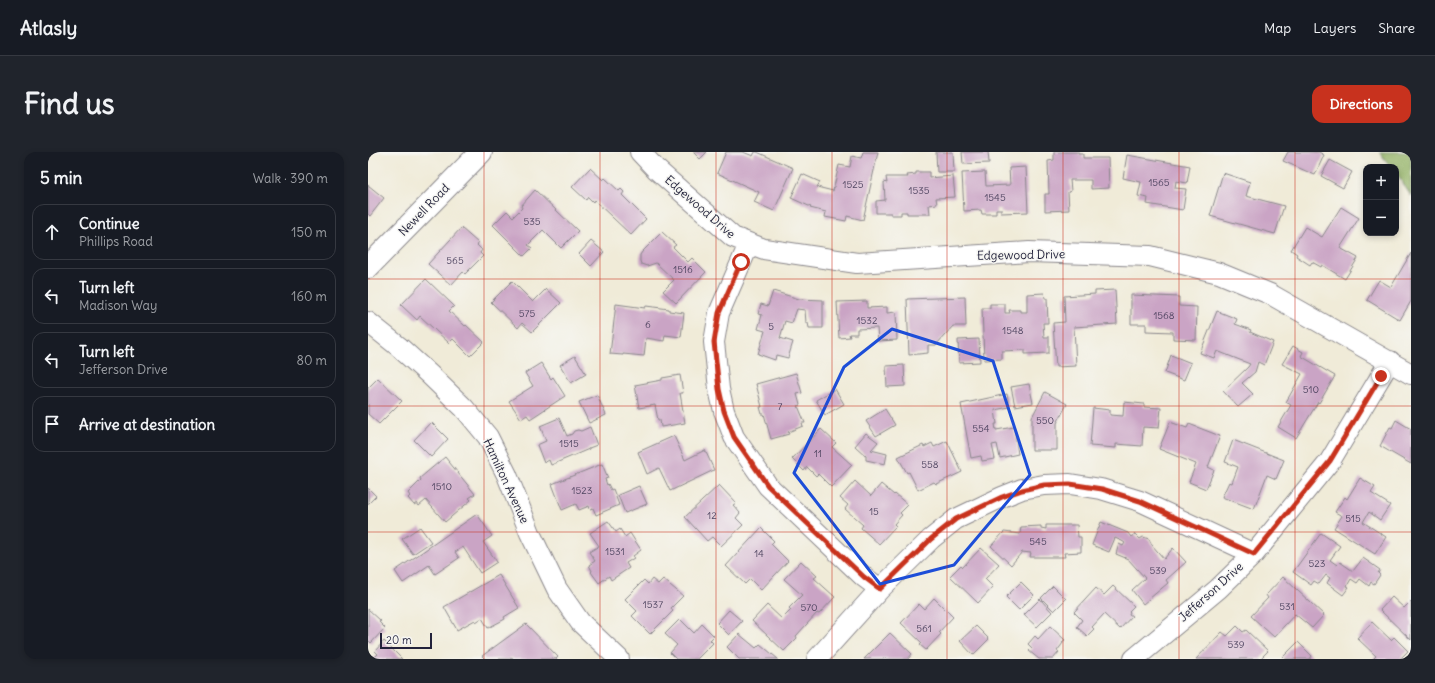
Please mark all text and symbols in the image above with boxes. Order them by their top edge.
text: Atlasly [20,16,77,40]
text: Map [1264,19,1291,37]
text: Layers [1313,19,1356,37]
text: Share [1378,19,1415,37]
button: Directions [1312,85,1411,123]
text: Find us [24,86,115,122]
map controls [1363,164,1399,236]
button: + [1363,164,1399,200]
text: 5 min [40,167,82,189]
text: Walk · 390 m [253,170,328,187]
street label: Edgewood Drive [662,172,739,241]
house number: 1565 [1148,176,1170,189]
house number: 1525 [843,178,864,191]
street label: Newell Road [395,180,452,239]
house number: 1535 [908,184,930,197]
house number: 1545 [984,191,1006,204]
button: − [1363,200,1399,236]
text: Continue [79,214,140,233]
house number: 535 [523,215,541,228]
icon: ahead [41,221,63,243]
text: 150 m [291,224,327,241]
text: Phillips Road [79,233,153,250]
street label: Edgewood Drive [977,246,1065,263]
route start [732,253,750,271]
house number: 565 [446,254,464,267]
house number: 1516 [673,263,693,276]
text: Turn left [79,278,134,297]
icon: left [41,285,63,307]
text: 160 m [291,288,327,305]
text: Madison Way [79,297,157,314]
house number: 575 [519,307,535,320]
house number: 1568 [1153,309,1175,322]
house number: 1532 [857,314,878,327]
house number: 6 [645,318,651,331]
house number: 5 [768,320,774,333]
house number: 1548 [1002,324,1024,337]
text: Turn left [79,342,134,361]
icon: left [41,349,63,371]
text: 80 m [296,352,327,369]
text: Jefferson Drive [79,361,168,378]
route end [1372,367,1390,385]
house number: 510 [1303,383,1319,396]
house number: 7 [778,400,783,413]
icon: arrive [41,413,63,435]
house number: 550 [1036,414,1054,427]
text: Arrive at destination [79,415,215,434]
house number: 554 [972,422,990,435]
street label: Hamilton Avenue [480,436,533,526]
house number: 1515 [559,437,579,450]
house number: 11 [814,447,822,460]
house number: 558 [921,458,939,471]
house number: 1510 [432,480,452,493]
house number: 1523 [572,484,593,497]
house number: 15 [869,505,879,518]
house number: 12 [707,509,717,522]
house number: 515 [1345,512,1361,525]
house number: 545 [1029,535,1047,548]
house number: 1531 [605,545,625,558]
house number: 14 [754,547,764,560]
house number: 523 [1309,557,1326,570]
street label: Jefferson Drive [1175,559,1246,625]
house number: 539 [1149,564,1167,577]
house number: 1537 [643,598,663,611]
house number: 531 [1279,600,1295,613]
house number: 570 [800,601,818,614]
house number: 561 [916,622,932,635]
scale bar [380,631,432,650]
text: 20 m [386,633,412,647]
house number: 539 [1227,638,1245,651]

